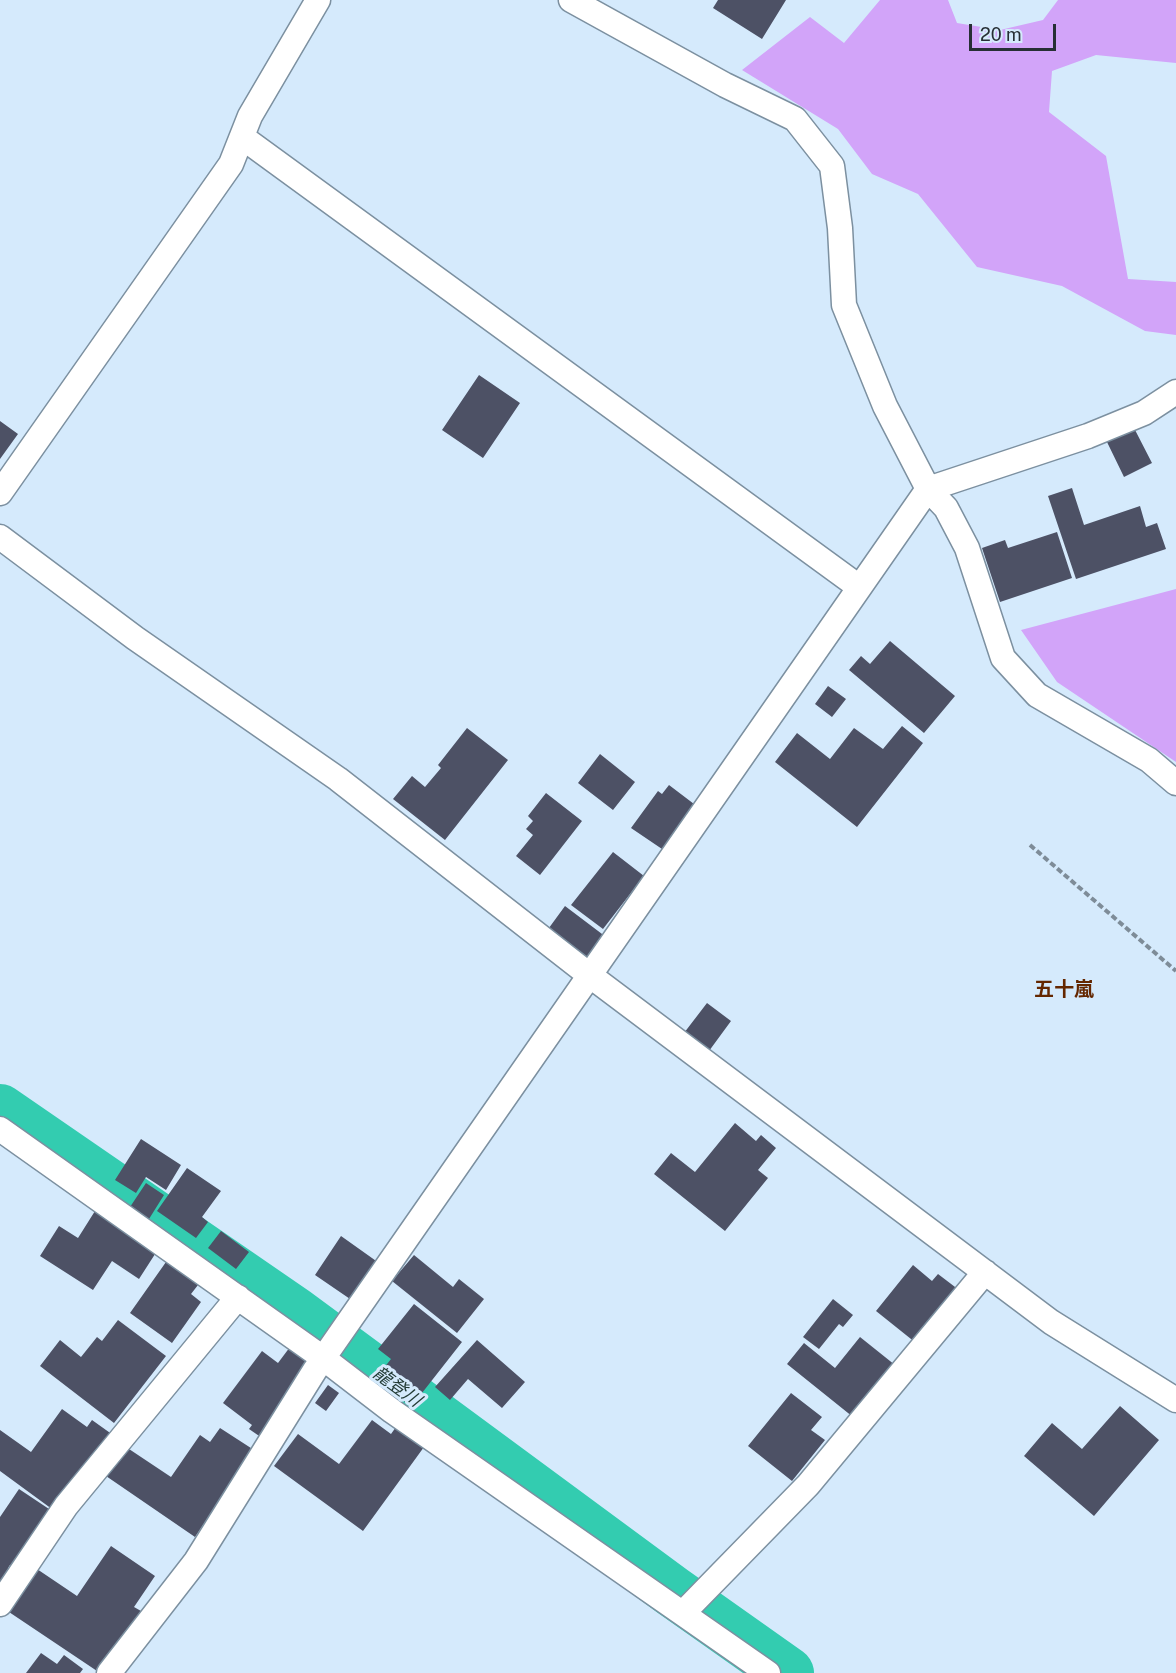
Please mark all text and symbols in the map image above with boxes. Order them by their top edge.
scale bar [972,12,1059,50]
text: 20 m [980,24,1022,45]
district label: 五十嵐 [1034,978,1094,1002]
water label: 龍登川 [369,1362,425,1412]

